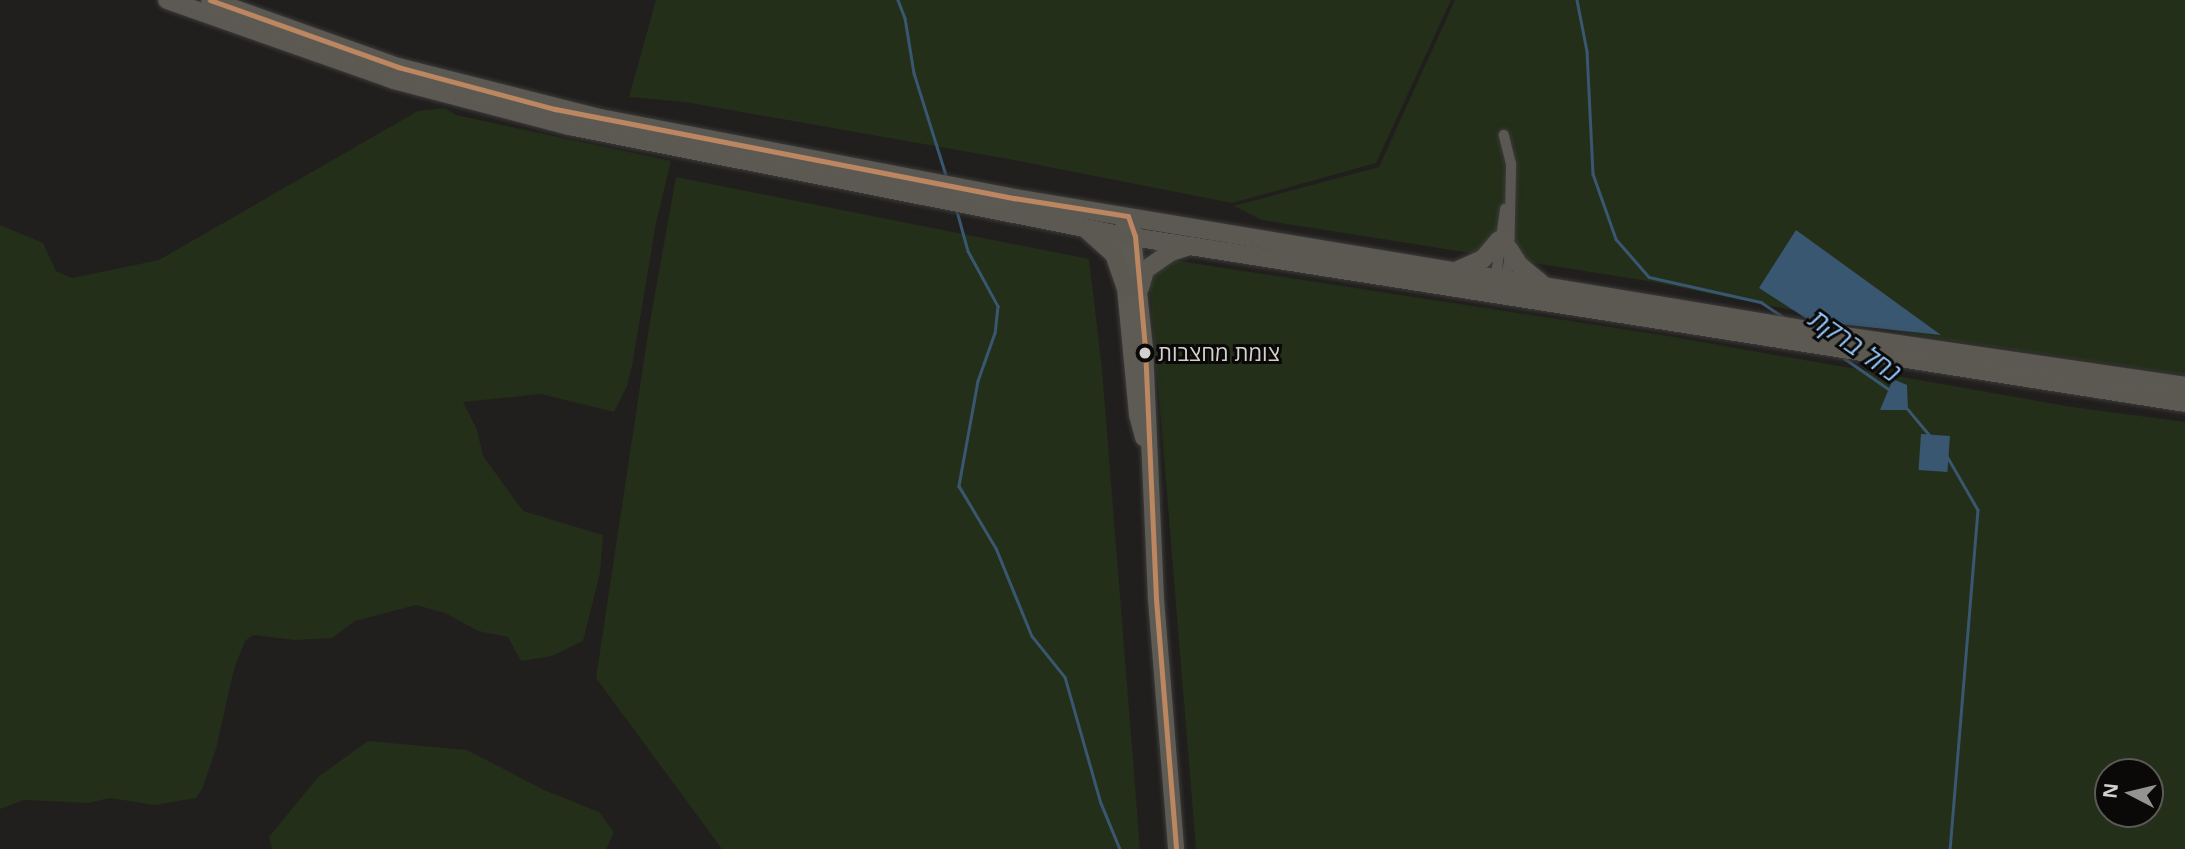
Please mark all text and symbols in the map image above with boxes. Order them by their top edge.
water label: נחל ברקת [1803,303,1907,389]
place label: צומת מחצבות [1158,340,1280,366]
marker: צומת מחצבות [1138,346,1152,360]
north arrow [2094,758,2164,828]
text: N [2096,781,2124,800]

